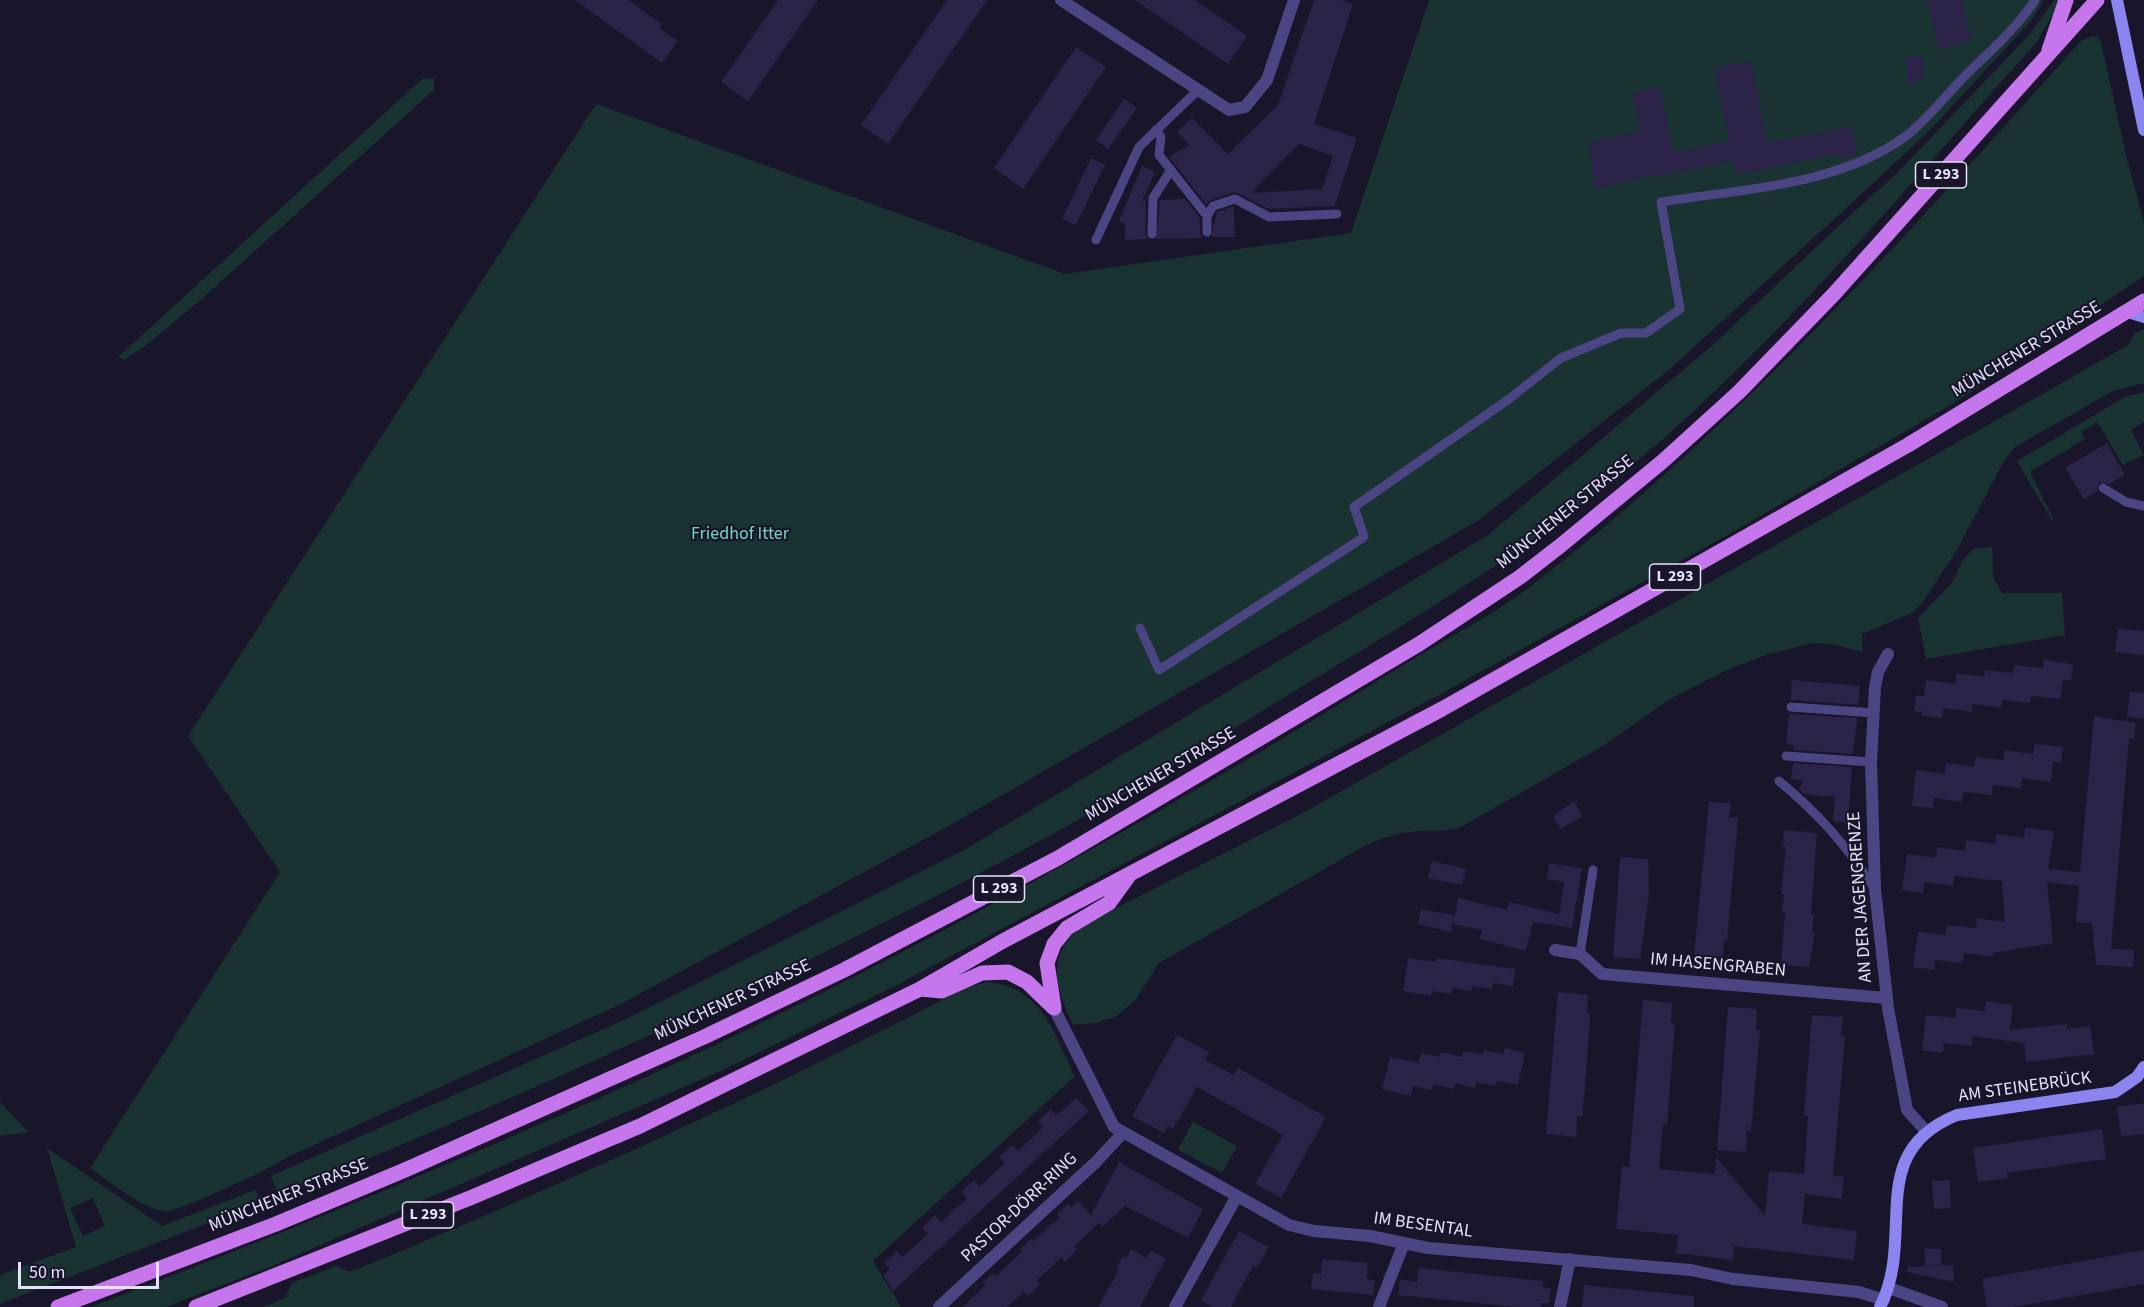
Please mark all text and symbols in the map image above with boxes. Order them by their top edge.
road number: L 293 [1916,162,1966,188]
street label: MÜNCHENER STRASSE [1949,297,2105,403]
street label: MÜNCHENER STRASSE [1493,451,1639,575]
park label: Friedhof Itter [691,524,789,546]
road number: L 293 [1650,564,1700,590]
street label: MÜNCHENER STRASSE [1082,723,1240,827]
street label: AN DER JAGENGRENZE [1844,811,1878,983]
road number: L 293 [974,876,1024,902]
street label: IM HASENGRABEN [1649,949,1787,983]
street label: MÜNCHENER STRASSE [651,955,815,1047]
street label: AM STEINEBRÜCK [1957,1068,2093,1108]
street label: PASTOR-DÖRR-RING [957,1149,1083,1267]
street label: MÜNCHENER STRASSE [206,1154,372,1238]
road number: L 293 [402,1202,454,1228]
street label: IM BESENTAL [1372,1208,1474,1244]
scale bar [21,1250,162,1288]
text: 50 m [29,1260,65,1285]

